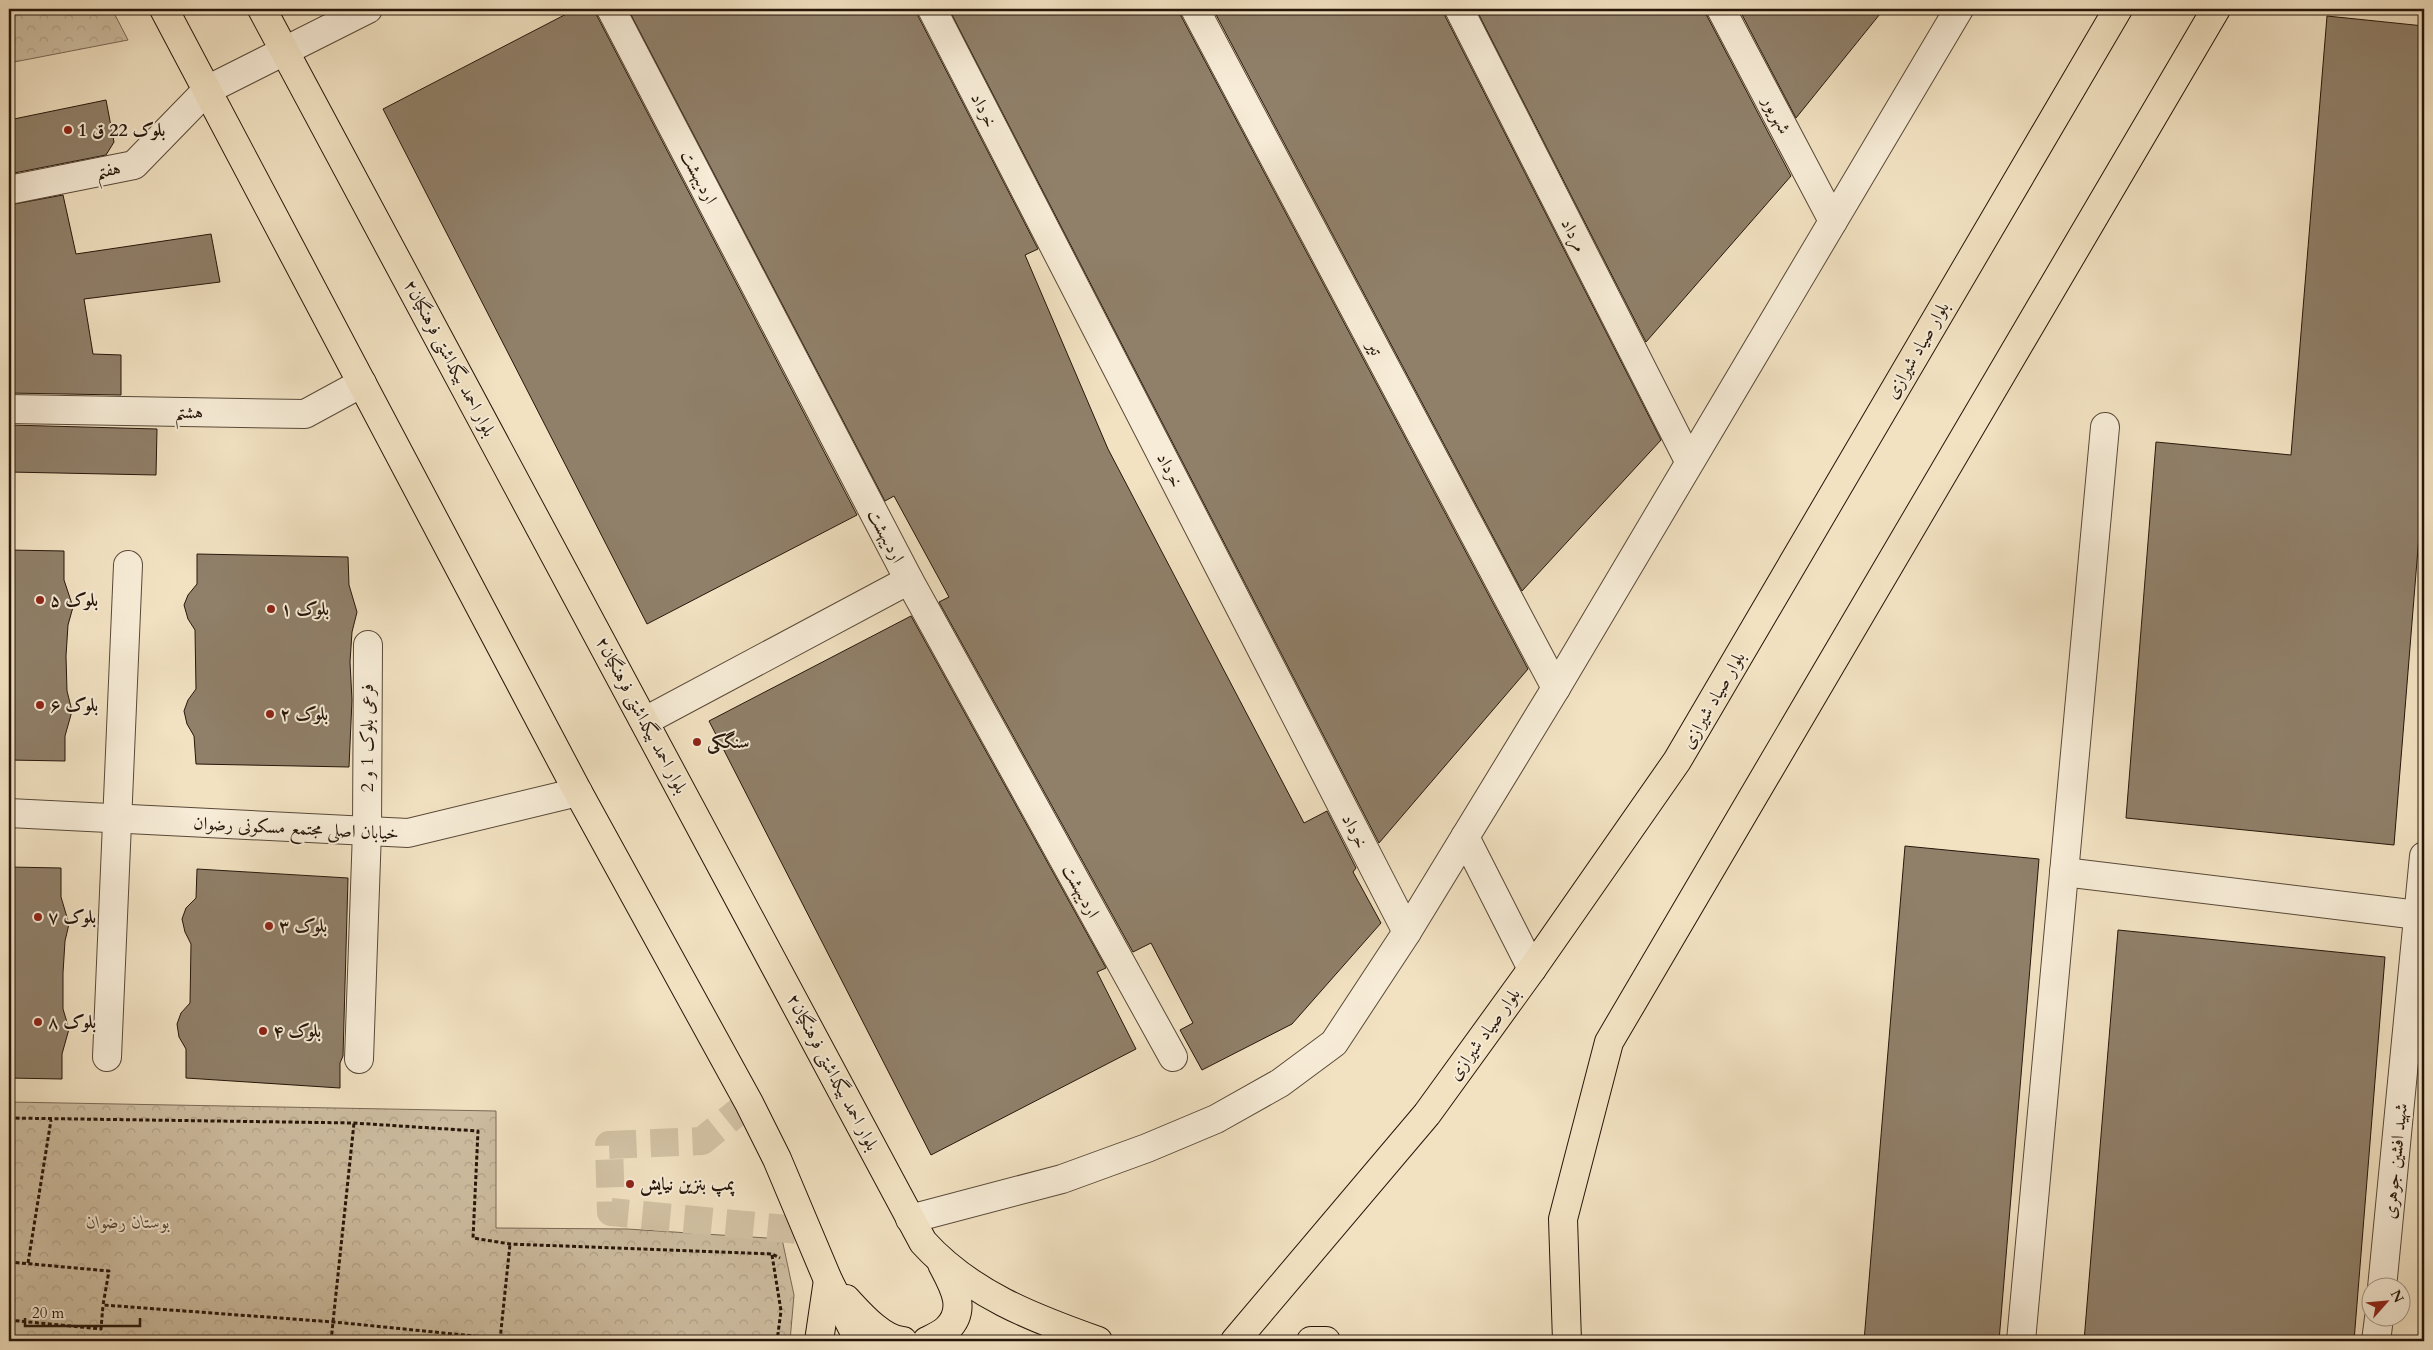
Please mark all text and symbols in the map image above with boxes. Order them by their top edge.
street label: خرداد [964,89,1003,132]
street label: شهریور [1755,90,1797,139]
place label: بلوک 22 ق 1 [78,118,165,143]
marker: بلوک 22 ق 1 [62,124,74,136]
street label: اردیبهشت [674,146,723,209]
street label: هفتم [93,156,124,190]
street label: مرداد [1555,214,1593,256]
street label: بلوار احمد بیگداشتی فرهنگیان۲ [398,275,502,441]
street label: بلوار صیاد شیرازی [1879,297,1955,404]
street label: تیر [1359,335,1389,360]
street label: هشتم [174,400,203,430]
street label: خرداد [1150,449,1189,492]
street label: اردیبهشت [861,505,910,568]
place label: بلوک ۵ [50,588,98,613]
marker: بلوک ۵ [34,594,46,606]
place label: بلوک ۱ [281,597,329,622]
marker: بلوک ۱ [265,603,277,615]
street label: بلوار احمد بیگداشتی فرهنگیان۲ [590,632,694,798]
street label: بلوار صیاد شیرازی [1675,647,1751,754]
street label: فرعی بلوک 1 و 2 [355,684,380,792]
place label: بلوک ۶ [50,693,98,718]
marker: بلوک ۶ [34,699,46,711]
place label: بلوک ۲ [280,702,328,727]
marker: بلوک ۲ [264,708,276,720]
place label: سنگکی [707,730,749,755]
marker: سنگکی [691,736,703,748]
street label: خرداد [1335,810,1374,853]
street label: خیابان اصلی مجتمع مسکونی رضوان [192,811,399,849]
street label: اردیبهشت [1056,860,1106,923]
place label: بلوک ۷ [48,905,96,930]
marker: بلوک ۷ [32,911,44,923]
place label: بلوک ۳ [279,914,327,939]
marker: بلوک ۳ [263,920,275,932]
street label: بلوار صیاد شیرازی [1442,983,1526,1086]
street label: بلوار احمد بیگداشتی فرهنگیان۲ [781,989,885,1155]
place label: بلوک ۸ [48,1010,96,1035]
marker: بلوک ۸ [32,1016,44,1028]
place label: بلوک ۴ [273,1019,321,1044]
marker: بلوک ۴ [257,1025,269,1037]
street label: شهید افشین جوهری [2377,1102,2414,1220]
place label: پمپ بنزین نیایش [640,1172,735,1197]
marker: پمپ بنزین نیایش [624,1178,636,1190]
park label: بوستان رضوان [86,1210,171,1235]
north arrow [2360,1278,2410,1328]
text: N [2386,1287,2408,1306]
scale bar [25,1295,140,1327]
text: 20 m [32,1303,64,1323]

